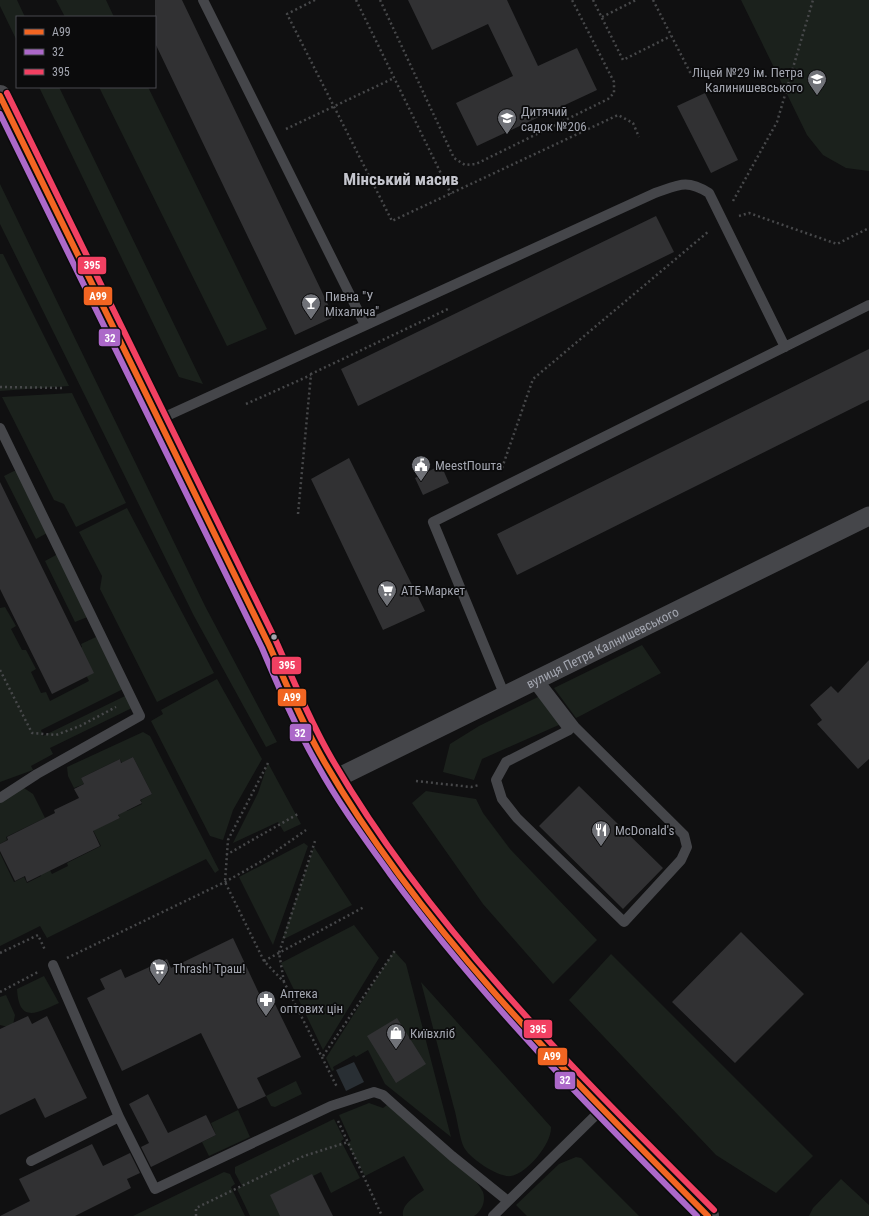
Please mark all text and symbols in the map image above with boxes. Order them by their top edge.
legend [16,16,156,88]
text: А99 [52,25,71,39]
text: 32 [52,45,64,59]
text: 395 [52,65,70,79]
place label: Ліцей №29 ім. Петра Калинишевського [692,65,803,95]
school or university icon: Ліцей №29 ім. Петра Калинишевського [806,68,828,96]
place label: Дитячий садок №206 [521,104,587,134]
school or university icon: Дитячий садок №206 [496,107,518,135]
district label: Мінський масив [343,169,459,189]
line badge: 395 [77,256,107,275]
text: 395 [84,259,101,272]
line badge: А99 [83,286,113,306]
place label: Пивна "У Міхалича" [325,289,379,319]
text: А99 [89,290,107,303]
bar icon: Пивна "У Міхалича" [300,292,322,320]
line badge: 32 [98,328,121,347]
text: 32 [104,332,116,345]
public building icon: MeestПошта [410,454,432,482]
place label: MeestПошта [435,458,502,473]
supermarket icon: АТБ-Маркет [376,579,398,607]
place label: АТБ-Маркет [401,583,465,598]
street label: вулиця Петра Калнишевського [524,604,681,692]
unlabelled marker [269,632,279,642]
line badge: 395 [271,656,302,675]
text: 395 [279,659,296,672]
line badge: А99 [277,688,307,707]
text: А99 [283,691,301,704]
line badge: 32 [289,723,312,742]
text: 32 [294,727,306,740]
restaurant icon: McDonald's [590,819,612,847]
place label: McDonald's [615,823,674,838]
supermarket icon: Thrash! Траш! [148,957,170,985]
place label: Thrash! Траш! [173,961,245,976]
place label: Аптека оптових цін [280,986,343,1016]
pharmacy icon: Аптека оптових цін [255,989,277,1017]
line badge: 395 [523,1019,553,1039]
shop icon: Київхліб [385,1022,407,1050]
text: 395 [530,1023,547,1036]
place label: Київхліб [410,1026,455,1041]
line badge: А99 [537,1047,568,1066]
text: А99 [543,1050,561,1063]
line badge: 32 [554,1071,576,1090]
text: 32 [559,1074,571,1087]

